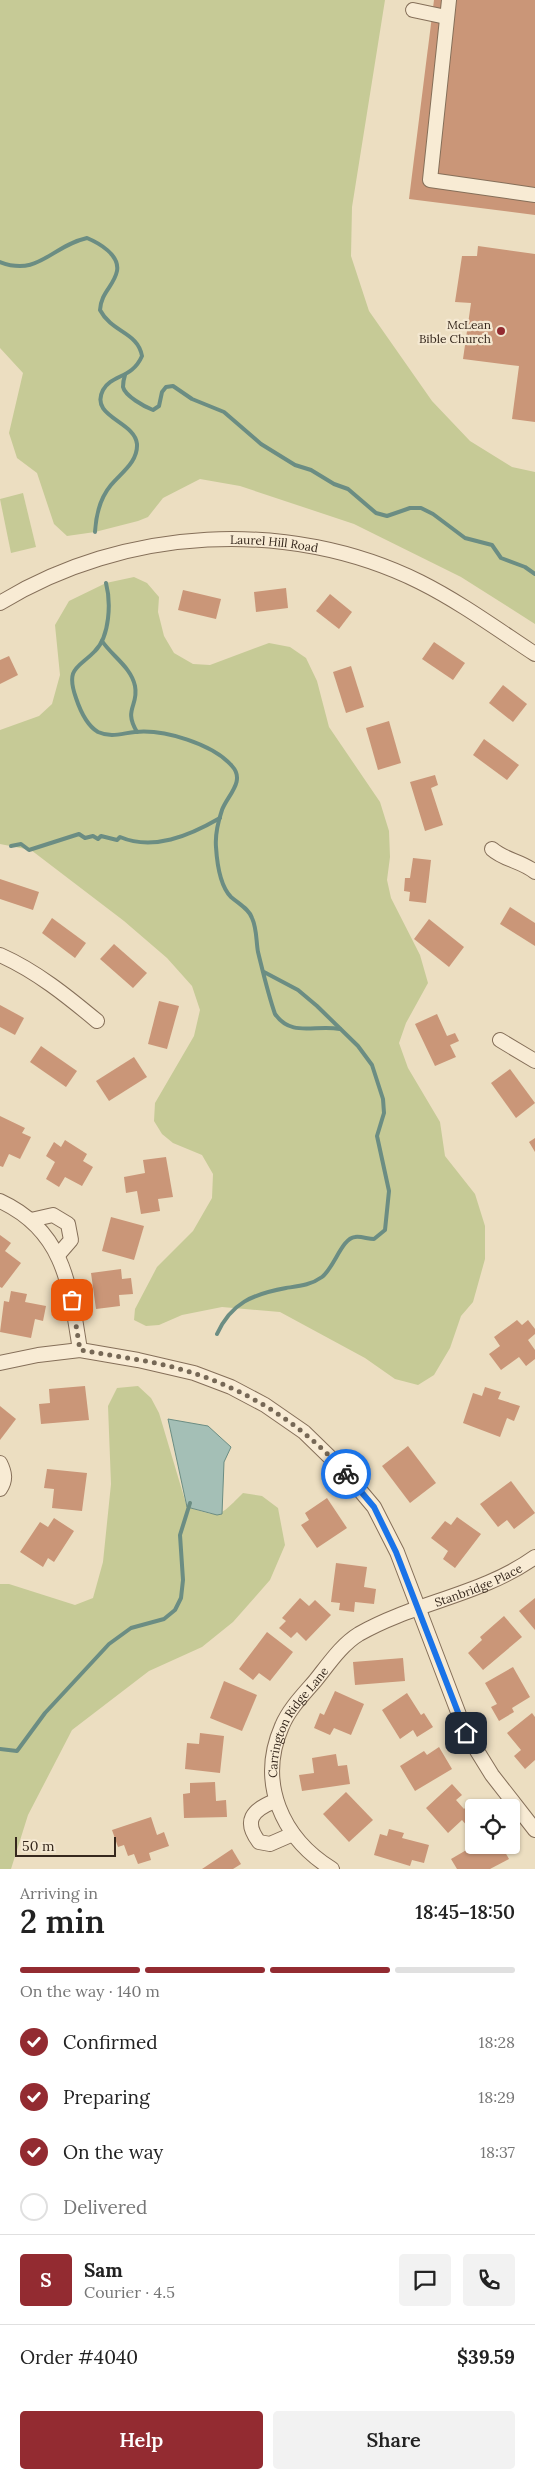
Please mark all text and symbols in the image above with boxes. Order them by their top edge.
place label: McLean Bible Church [419,317,491,346]
marker: McLean Bible Church [495,325,507,337]
street label: Laurel Hill Road [230,531,320,555]
pin [51,1279,93,1321]
icon: bag [58,1286,86,1314]
courier [321,1449,371,1499]
icon: bike [332,1460,360,1488]
street label: Stanbridge Place [432,1560,525,1609]
street label: Carrington Ridge Lane [265,1663,331,1778]
pin [445,1712,487,1754]
icon: home [452,1719,480,1747]
map controls [465,1799,520,1854]
button: locate [465,1799,520,1854]
scale bar [15,1834,116,1857]
text: 50 m [22,1837,55,1855]
text: Arriving in [20,1883,98,1903]
text: 18:45–18:50 [415,1900,515,1924]
text: 2 min [20,1901,105,1942]
text: On the way · 140 m [20,1981,160,2001]
icon: check [20,2028,48,2056]
text: Confirmed [63,2030,158,2054]
text: 18:28 [479,2032,515,2052]
icon: check [20,2083,48,2111]
text: Preparing [63,2085,150,2109]
text: 18:29 [478,2087,515,2107]
icon: check [20,2138,48,2166]
text: On the way [63,2140,163,2164]
text: 18:37 [480,2142,515,2162]
text: Delivered [63,2195,147,2219]
button: chat [399,2254,451,2306]
button: phone [463,2254,515,2306]
text: Sam [84,2258,123,2282]
text: S [40,2268,52,2292]
text: Courier · 4.5 [84,2282,175,2302]
text: Order #4040 [20,2345,138,2369]
text: $39.59 [457,2345,515,2369]
button: Help [20,2411,263,2469]
button: Share [273,2411,515,2469]

